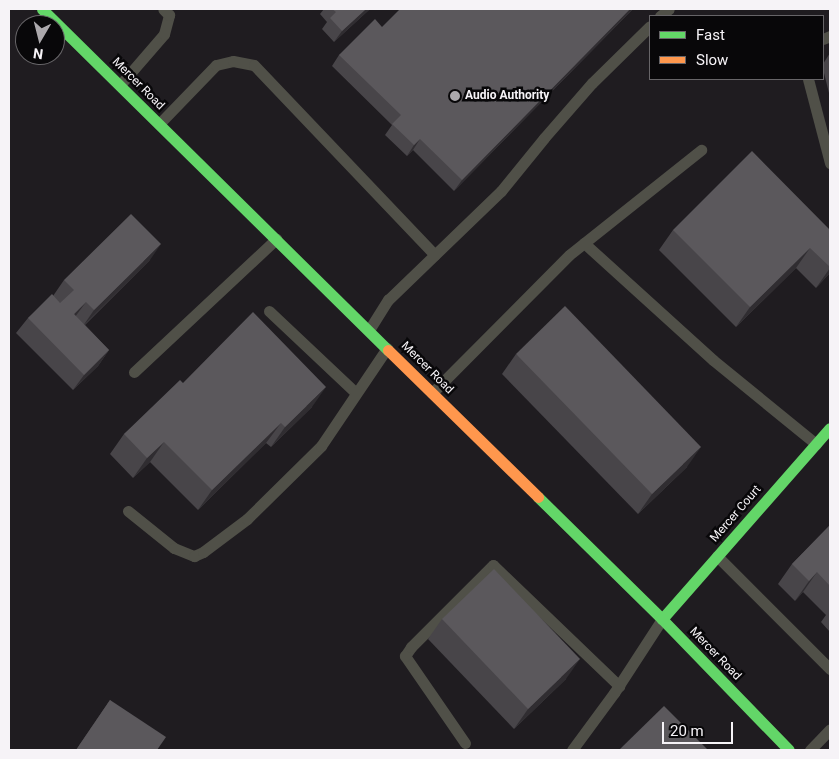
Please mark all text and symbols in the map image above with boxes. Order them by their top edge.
north arrow [15,15,65,65]
legend [649,15,824,80]
text: Fast [696,26,725,44]
text: N [32,45,44,62]
text: Slow [696,51,728,69]
street label: Mercer Road [109,55,167,113]
place label: Audio Authority [465,89,549,103]
marker: Audio Authority [449,90,461,102]
street label: Mercer Road [398,339,456,397]
street label: Mercer Court [708,483,764,545]
street label: Mercer Road [686,625,744,683]
scale bar [664,712,735,744]
text: 20 m [670,722,704,740]

